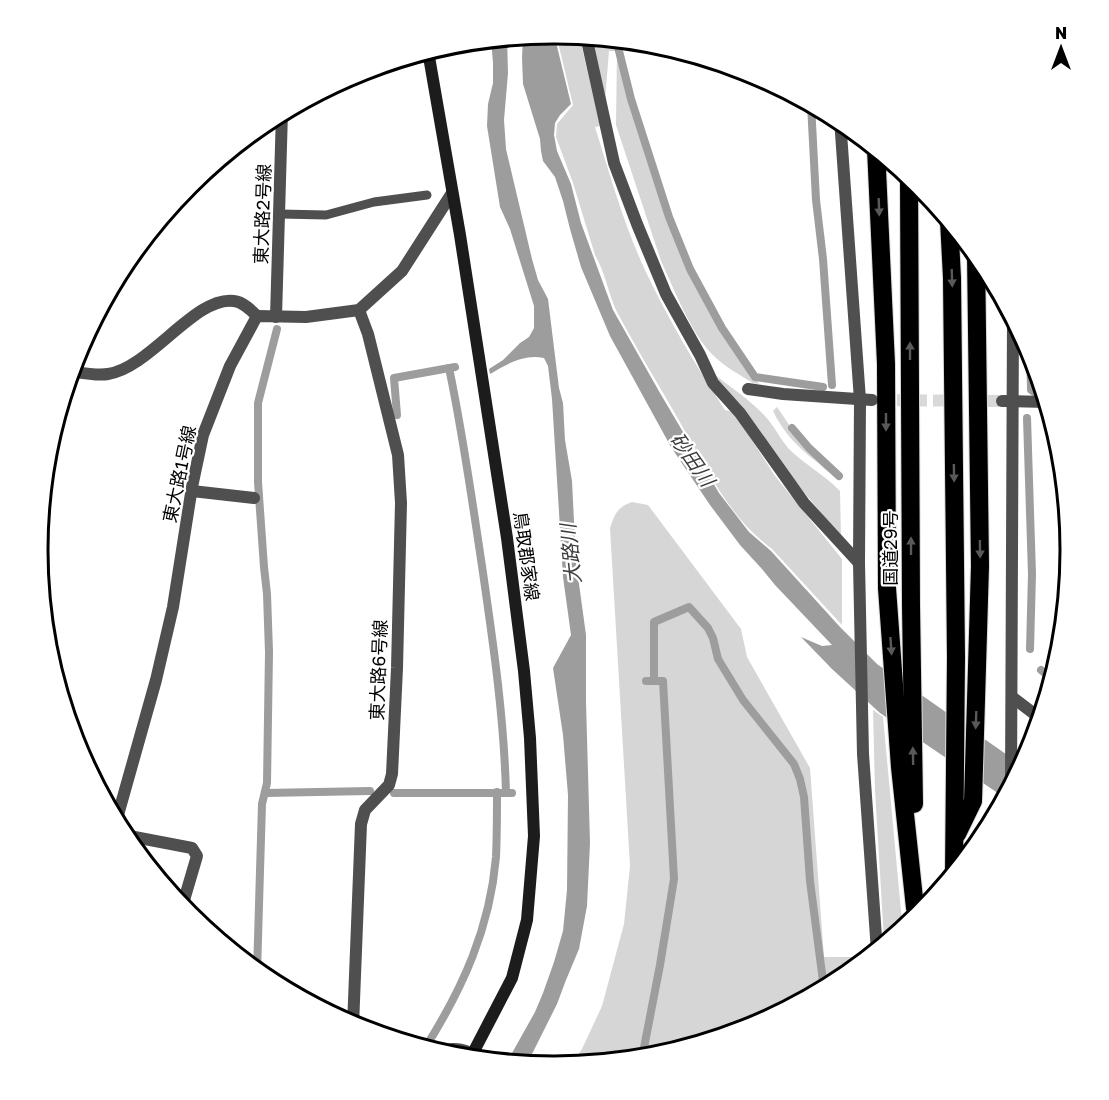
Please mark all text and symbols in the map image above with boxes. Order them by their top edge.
north arrow [1031,18,1091,78]
text: N [1055,23,1067,43]
street label: 東大路2号線 [249,163,275,265]
one-way arrow [875,197,884,216]
one-way arrow [947,268,957,287]
one-way arrow [905,342,915,361]
one-way arrow [882,413,891,432]
street label: 東大路1号線 [158,423,200,525]
water label: 砂田川 [666,428,721,492]
one-way arrow [949,463,959,482]
street label: 鳥取郡家線 [510,510,544,602]
street label: 国道29号 [879,510,901,586]
water label: 大路川 [555,521,585,585]
one-way arrow [906,537,916,556]
one-way arrow [975,540,985,559]
street label: 東大路6号線 [365,619,391,721]
one-way arrow [887,637,896,656]
one-way arrow [971,711,980,730]
one-way arrow [908,747,918,766]

